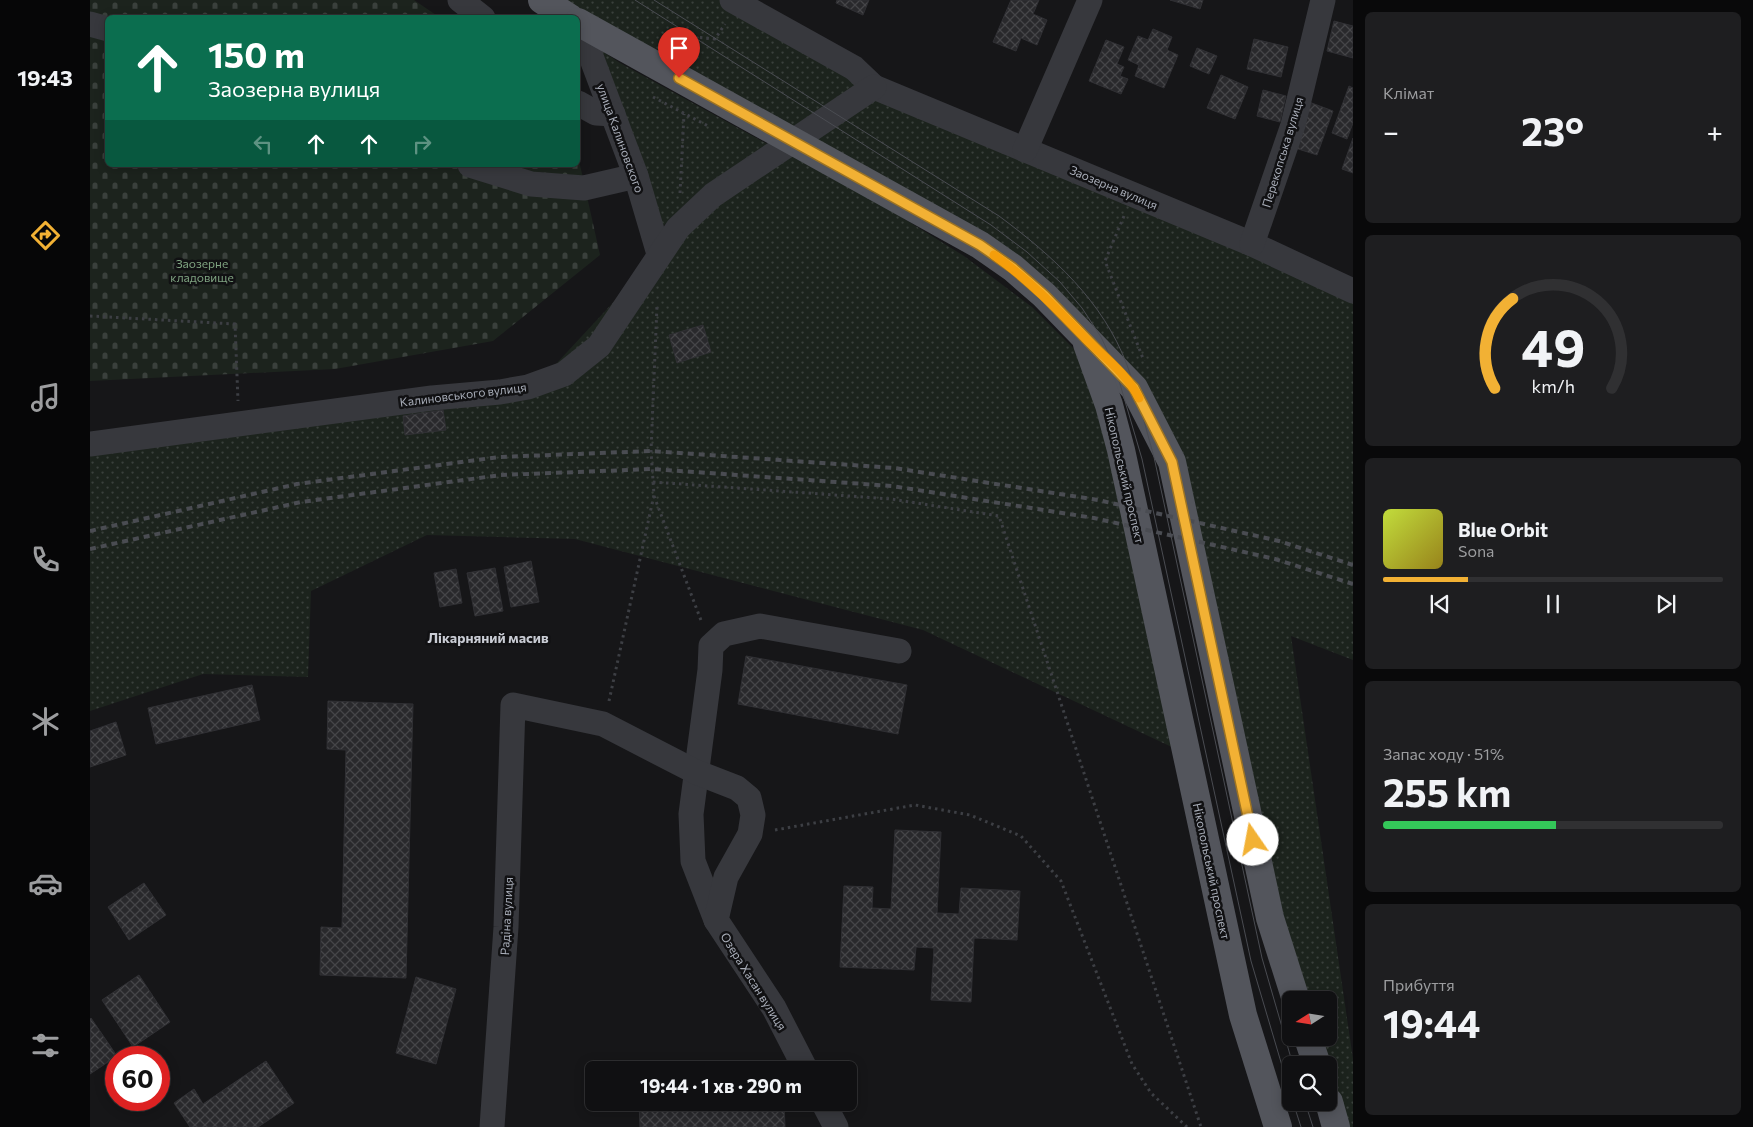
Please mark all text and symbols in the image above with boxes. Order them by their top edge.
pin [658,27,700,78]
text: 150 m [208,32,305,75]
icon: arrive [665,34,693,62]
icon: ahead [125,35,190,100]
text: 19:43 [17,64,73,91]
text: Заозерна вулиця [208,75,380,102]
street label: улица Калиновского [595,81,647,195]
text: Клімат [1383,83,1434,102]
street label: Перекопська вулиця [1258,95,1306,209]
text: 23° [1521,107,1584,154]
text: − [1383,114,1399,148]
text: + [1707,114,1723,148]
icon: left [249,130,277,158]
icon: ahead [302,130,330,158]
icon: ahead [355,130,383,158]
icon: right [408,130,436,158]
street label: Заозерна вулиця [1068,162,1160,212]
icon: directions [28,218,63,253]
park label: Заозерне кладовище [170,256,234,284]
text: 49 [1521,314,1585,378]
text: km/h [1531,375,1575,397]
street label: Калиновського вулиця [399,379,527,409]
icon: music [28,380,63,415]
street label: Нікопольський проспект [1103,406,1148,545]
text: Blue Orbit [1458,518,1548,541]
text: Sona [1458,541,1494,560]
icon: phone [28,542,63,577]
icon: previous [1426,590,1454,618]
icon: pause [1539,590,1567,618]
icon: next [1652,590,1680,618]
district label: Лікарняний масив [427,629,549,646]
icon: climate [28,704,63,739]
text: Запас ходу · 51% [1383,744,1504,763]
text: 255 km [1383,768,1511,815]
street label: Нікопольський проспект [1191,801,1233,941]
position arrow [1226,813,1278,865]
icon: car [28,866,63,901]
street label: Радіна вулиця [497,876,515,956]
street label: Озера Хасан вулиця [718,930,790,1032]
text: Прибуття [1383,975,1455,994]
north arrow [1282,991,1338,1046]
map controls [1282,991,1337,1111]
text: 19:44 [1383,999,1480,1046]
icon: filters [28,1028,63,1063]
speed limit sign: 60 [105,1046,170,1111]
button: search [1282,1056,1337,1111]
text: 19:44 · 1 хв · 290 m [640,1074,802,1097]

